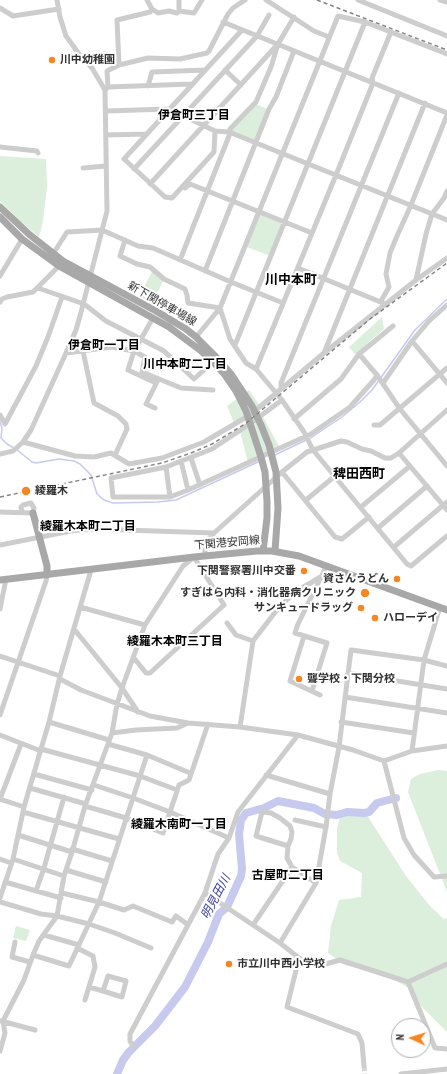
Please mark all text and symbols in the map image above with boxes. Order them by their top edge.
place label: 川中幼稚園 [60,53,115,67]
marker: 川中幼稚園 [47,55,57,65]
district label: 伊倉町三丁目 [158,109,230,123]
district label: 川中本町 [265,272,317,288]
street label: 新下関停車場線 [125,279,199,329]
district label: 伊倉町一丁目 [68,339,140,353]
district label: 川中本町二丁目 [143,358,227,372]
district label: 稗田西町 [333,466,385,482]
place label: 綾羅木 [35,484,68,498]
marker: 綾羅木 [20,485,32,497]
district label: 綾羅木本町二丁目 [40,520,136,534]
street label: 下関港安岡線 [194,534,260,552]
place label: 下関警察署川中交番 [197,564,296,578]
marker: 下関警察署川中交番 [299,566,309,576]
place label: 資さんうどん [323,572,389,586]
marker: 資さんうどん [392,574,402,584]
place label: すぎはら内科・消化器病クリニック [180,586,356,600]
marker: すぎはら内科・消化器病クリニック [359,587,371,599]
place label: サンキュードラッグ [254,601,353,615]
marker: サンキュードラッグ [356,603,366,613]
place label: ハローデイ [383,611,438,625]
marker: ハローデイ [370,613,380,623]
district label: 綾羅木本町三丁目 [127,635,223,649]
place label: 聾学校・下関分校 [307,672,395,686]
marker: 聾学校・下関分校 [294,674,304,684]
district label: 綾羅木南町一丁目 [131,818,227,832]
district label: 古屋町二丁目 [252,869,324,883]
water label: 明見田川 [198,872,234,922]
place label: 市立川中西小学校 [237,957,325,971]
marker: 市立川中西小学校 [224,959,234,969]
north arrow [391,1018,431,1058]
text: N [393,1034,407,1041]

